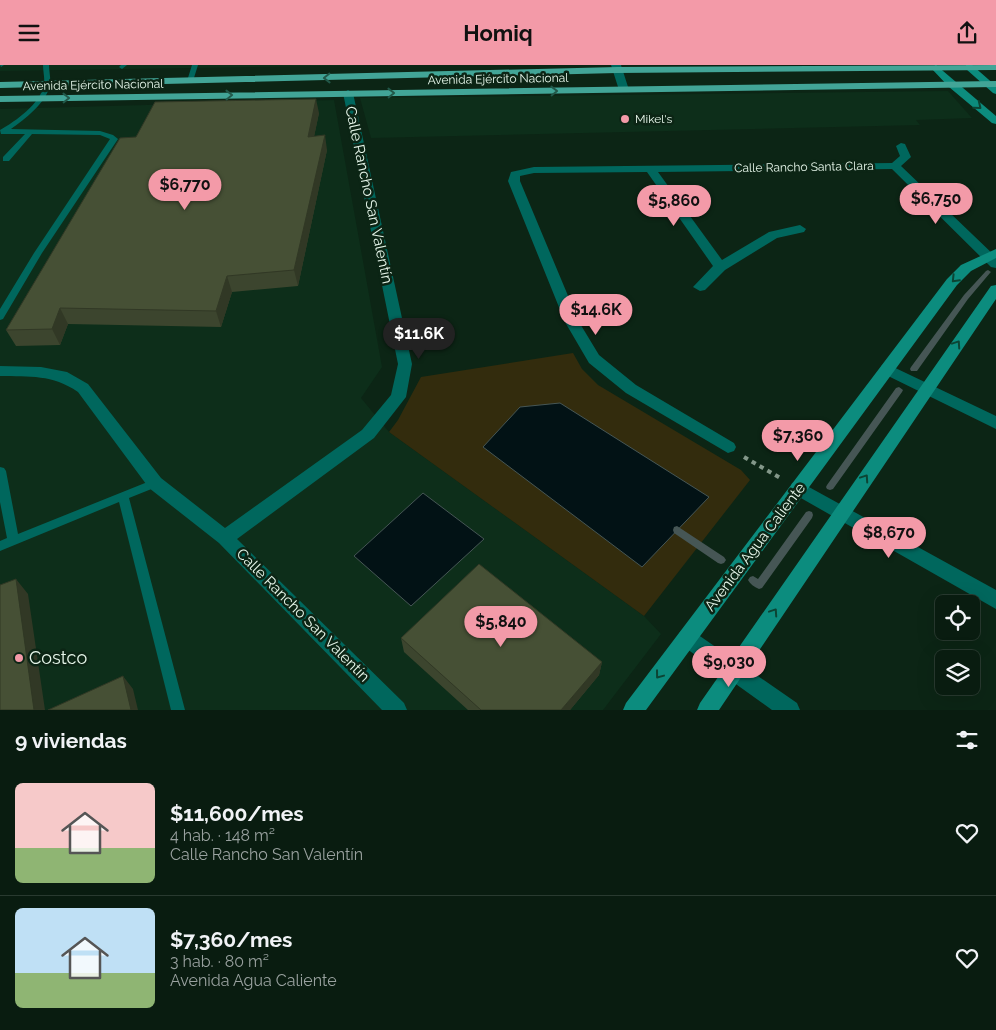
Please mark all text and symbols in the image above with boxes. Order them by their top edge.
icon: menu [15,19,43,47]
icon: share [953,19,981,47]
text: Homiq [463,20,533,46]
street label: Avenida Ejército Nacional [427,71,569,87]
one-way arrow [323,72,331,83]
street label: Avenida Ejército Nacional [22,77,164,93]
one-way arrow [550,85,558,96]
one-way arrow [388,88,395,98]
one-way arrow [225,90,233,101]
one-way arrow [62,93,70,104]
one-way arrow [973,101,982,110]
street label: Calle Rancho San Valentín [341,105,397,285]
place label: Mikel's [635,112,673,126]
marker: Mikel's [619,113,631,125]
street label: Calle Rancho Santa Clara [734,159,874,175]
pin: $6,770 [144,169,226,211]
text: $6,770 [159,175,211,194]
pin: $6,750 [895,183,977,225]
pin: $5,860 [633,185,715,227]
text: $6,750 [911,189,961,208]
text: $5,860 [648,191,700,210]
one-way arrow [952,273,961,282]
pin: $14.6K [555,293,637,336]
text: $14.6K [570,300,622,319]
pin: $11.6K [378,317,460,360]
text: $11.6K [394,324,444,343]
one-way arrow [951,340,960,350]
pin: $7,360 [757,419,839,462]
text: $7,360 [773,426,823,445]
one-way arrow [859,474,869,483]
street label: Avenida Agua Caliente [701,479,809,615]
pin: $8,670 [848,517,930,559]
text: $8,670 [863,523,915,542]
street label: Calle Rancho San Valentín [233,545,373,685]
map controls [935,595,980,695]
button: locate [935,595,980,640]
pin: $5,840 [460,605,542,648]
one-way arrow [768,608,777,618]
text: $5,840 [475,612,527,631]
pin: $9,030 [688,645,770,688]
place label: Costco [29,647,87,668]
button: layers [935,650,980,695]
marker: Costco [13,652,25,664]
text: $9,030 [703,652,755,671]
one-way arrow [656,669,665,679]
icon: filters [953,726,981,754]
text: 9 viviendas [15,728,127,753]
text: $11,600/mes [170,801,304,826]
icon: home [55,803,115,863]
icon: heart [953,819,981,847]
text: 4 hab. · 148 m² [170,826,275,845]
text: Calle Rancho San Valentín [170,845,363,864]
text: $7,360/mes [170,927,292,952]
icon: home [55,928,115,988]
icon: heart [953,944,981,972]
text: 3 hab. · 80 m² [170,952,269,971]
text: Avenida Agua Caliente [170,971,337,990]

